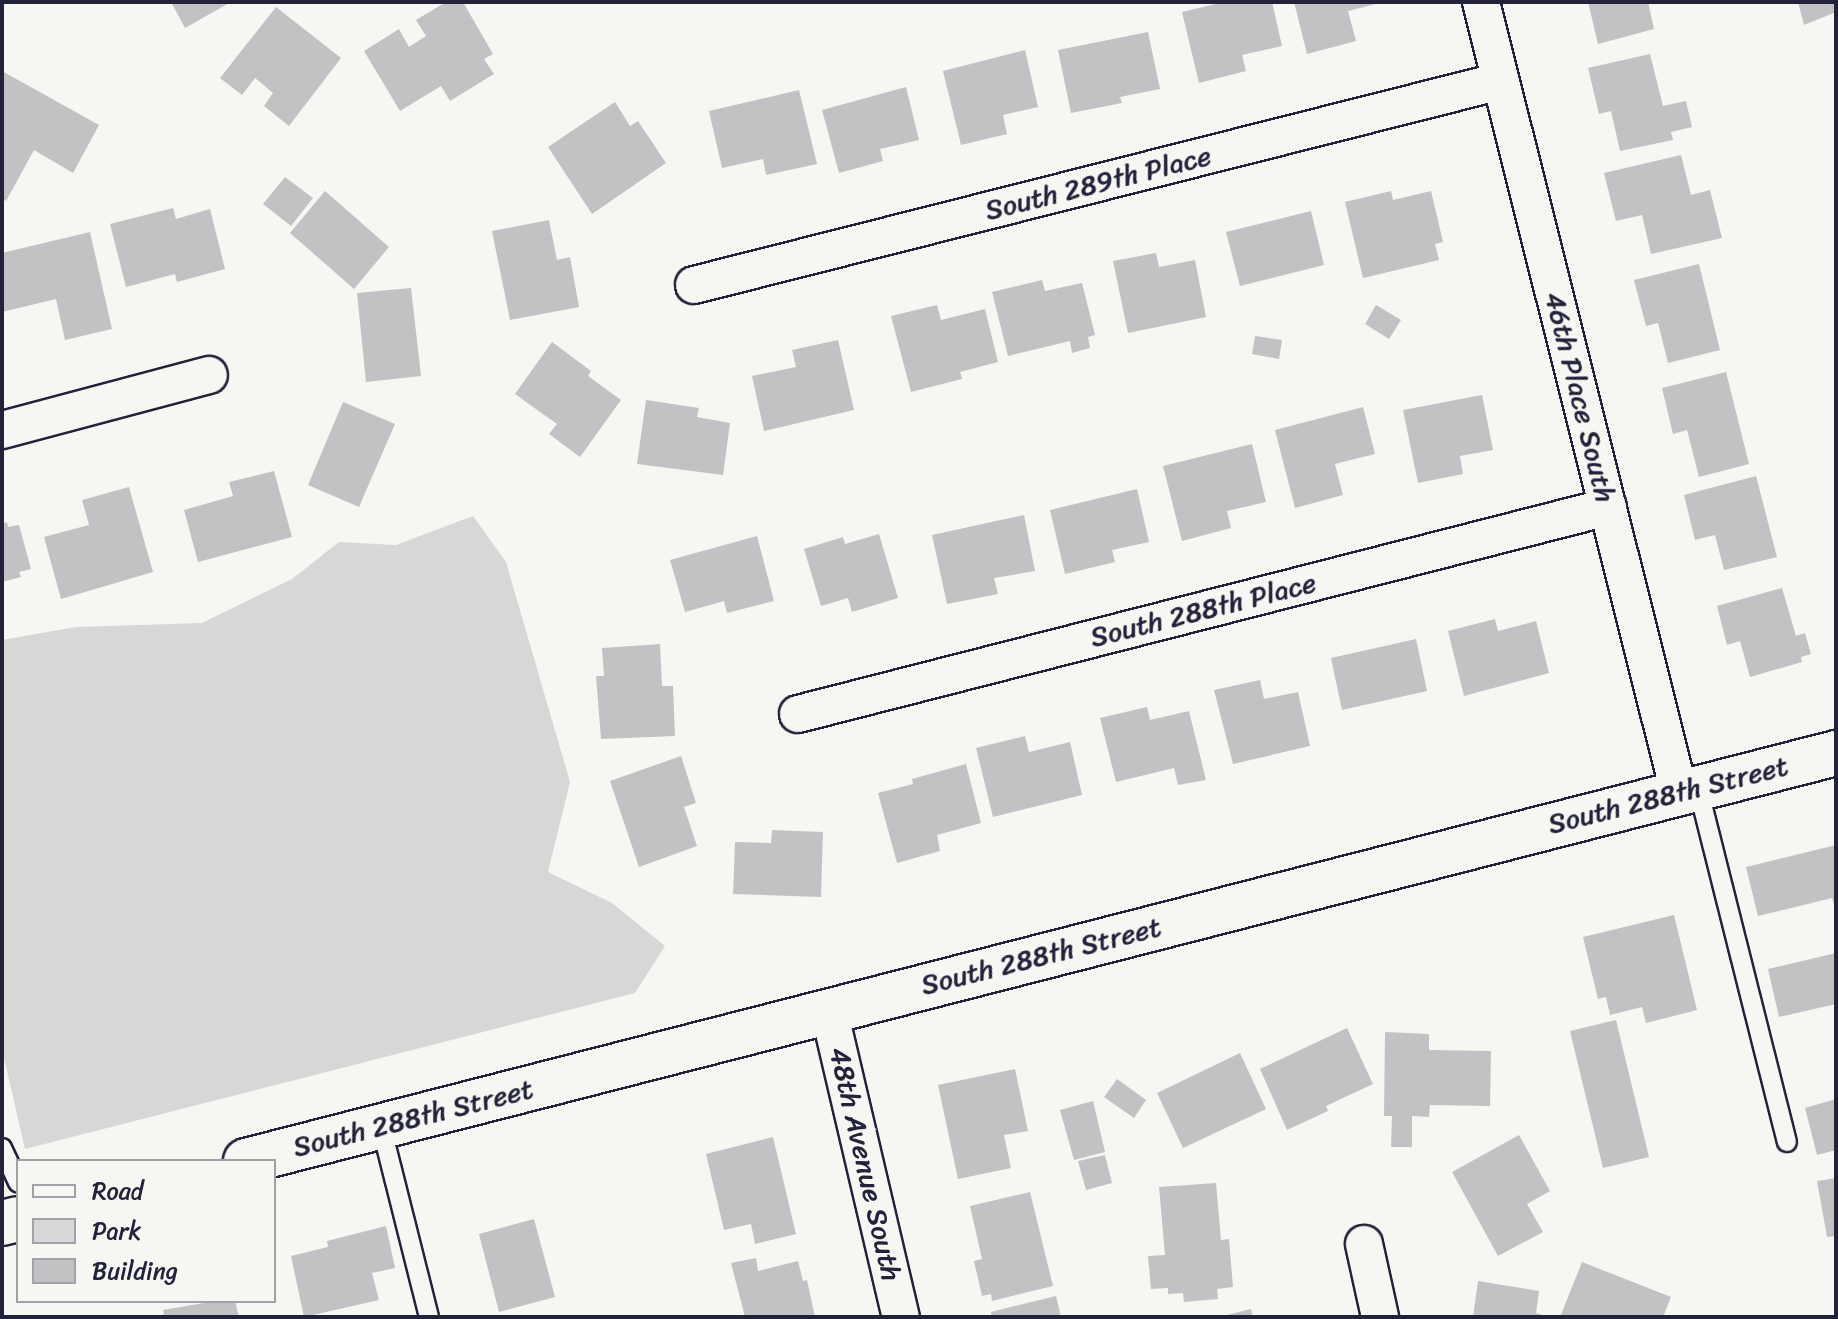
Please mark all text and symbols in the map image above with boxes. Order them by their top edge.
street label: South 289th Place [981,139,1215,227]
street label: 46th Place South [1538,288,1622,506]
street label: South 288th Place [1086,566,1320,654]
street label: South 288th Street [1544,749,1792,841]
street label: South 288th Street [917,910,1165,1002]
street label: 48th Avenue South [822,1044,908,1284]
street label: South 288th Street [289,1072,537,1164]
legend [16,1159,276,1303]
text: Road [92,1170,143,1212]
text: Park [92,1210,141,1252]
text: Building [92,1250,178,1292]

